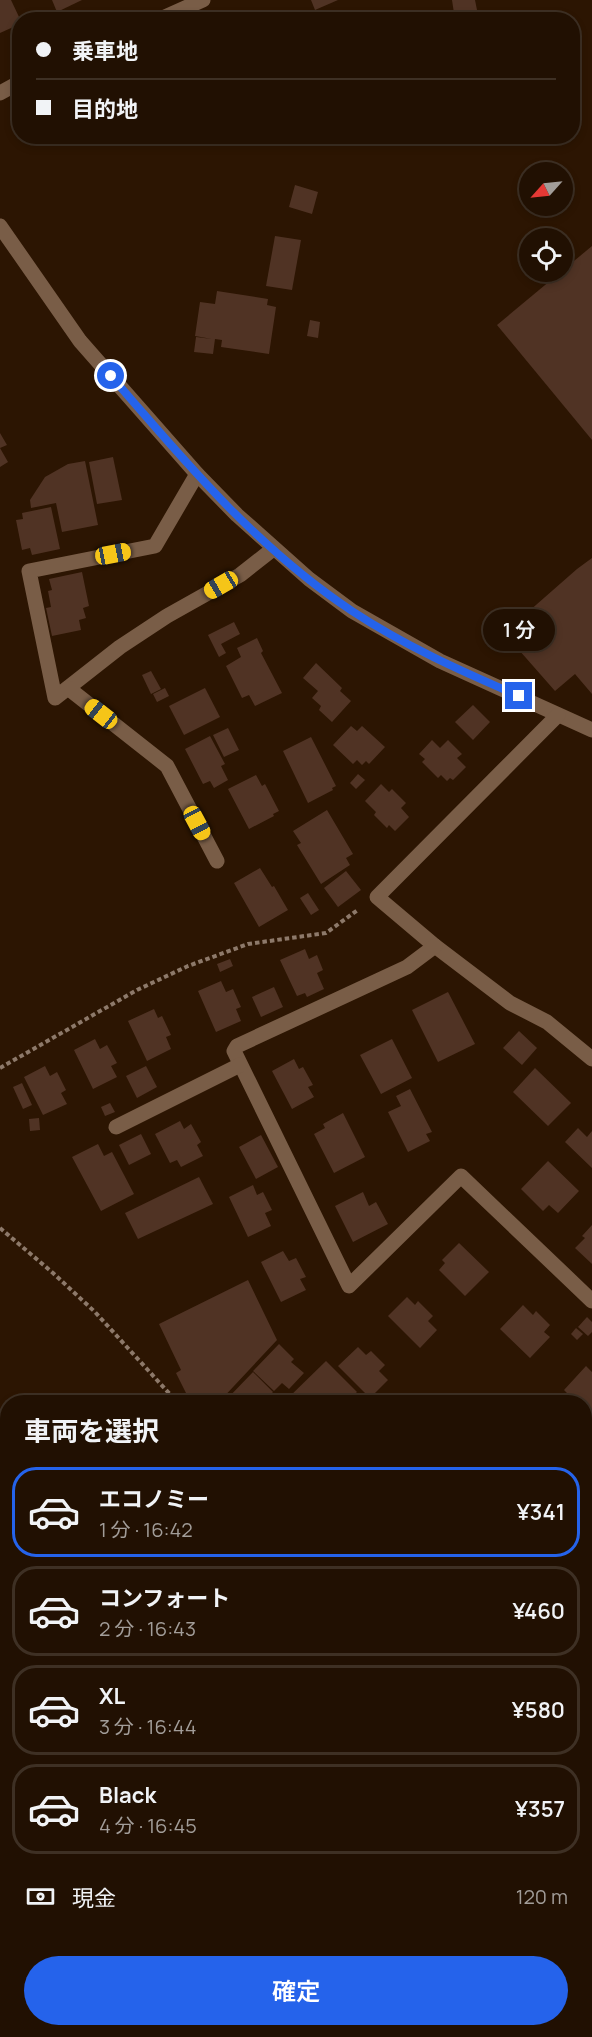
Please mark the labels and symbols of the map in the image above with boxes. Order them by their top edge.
north arrow [519,162,573,216]
route start [97,362,124,389]
car [94,542,132,566]
car [201,568,241,602]
callout: 1 分 [483,609,555,651]
route end [505,682,532,709]
car [81,696,121,732]
car [181,803,213,843]

